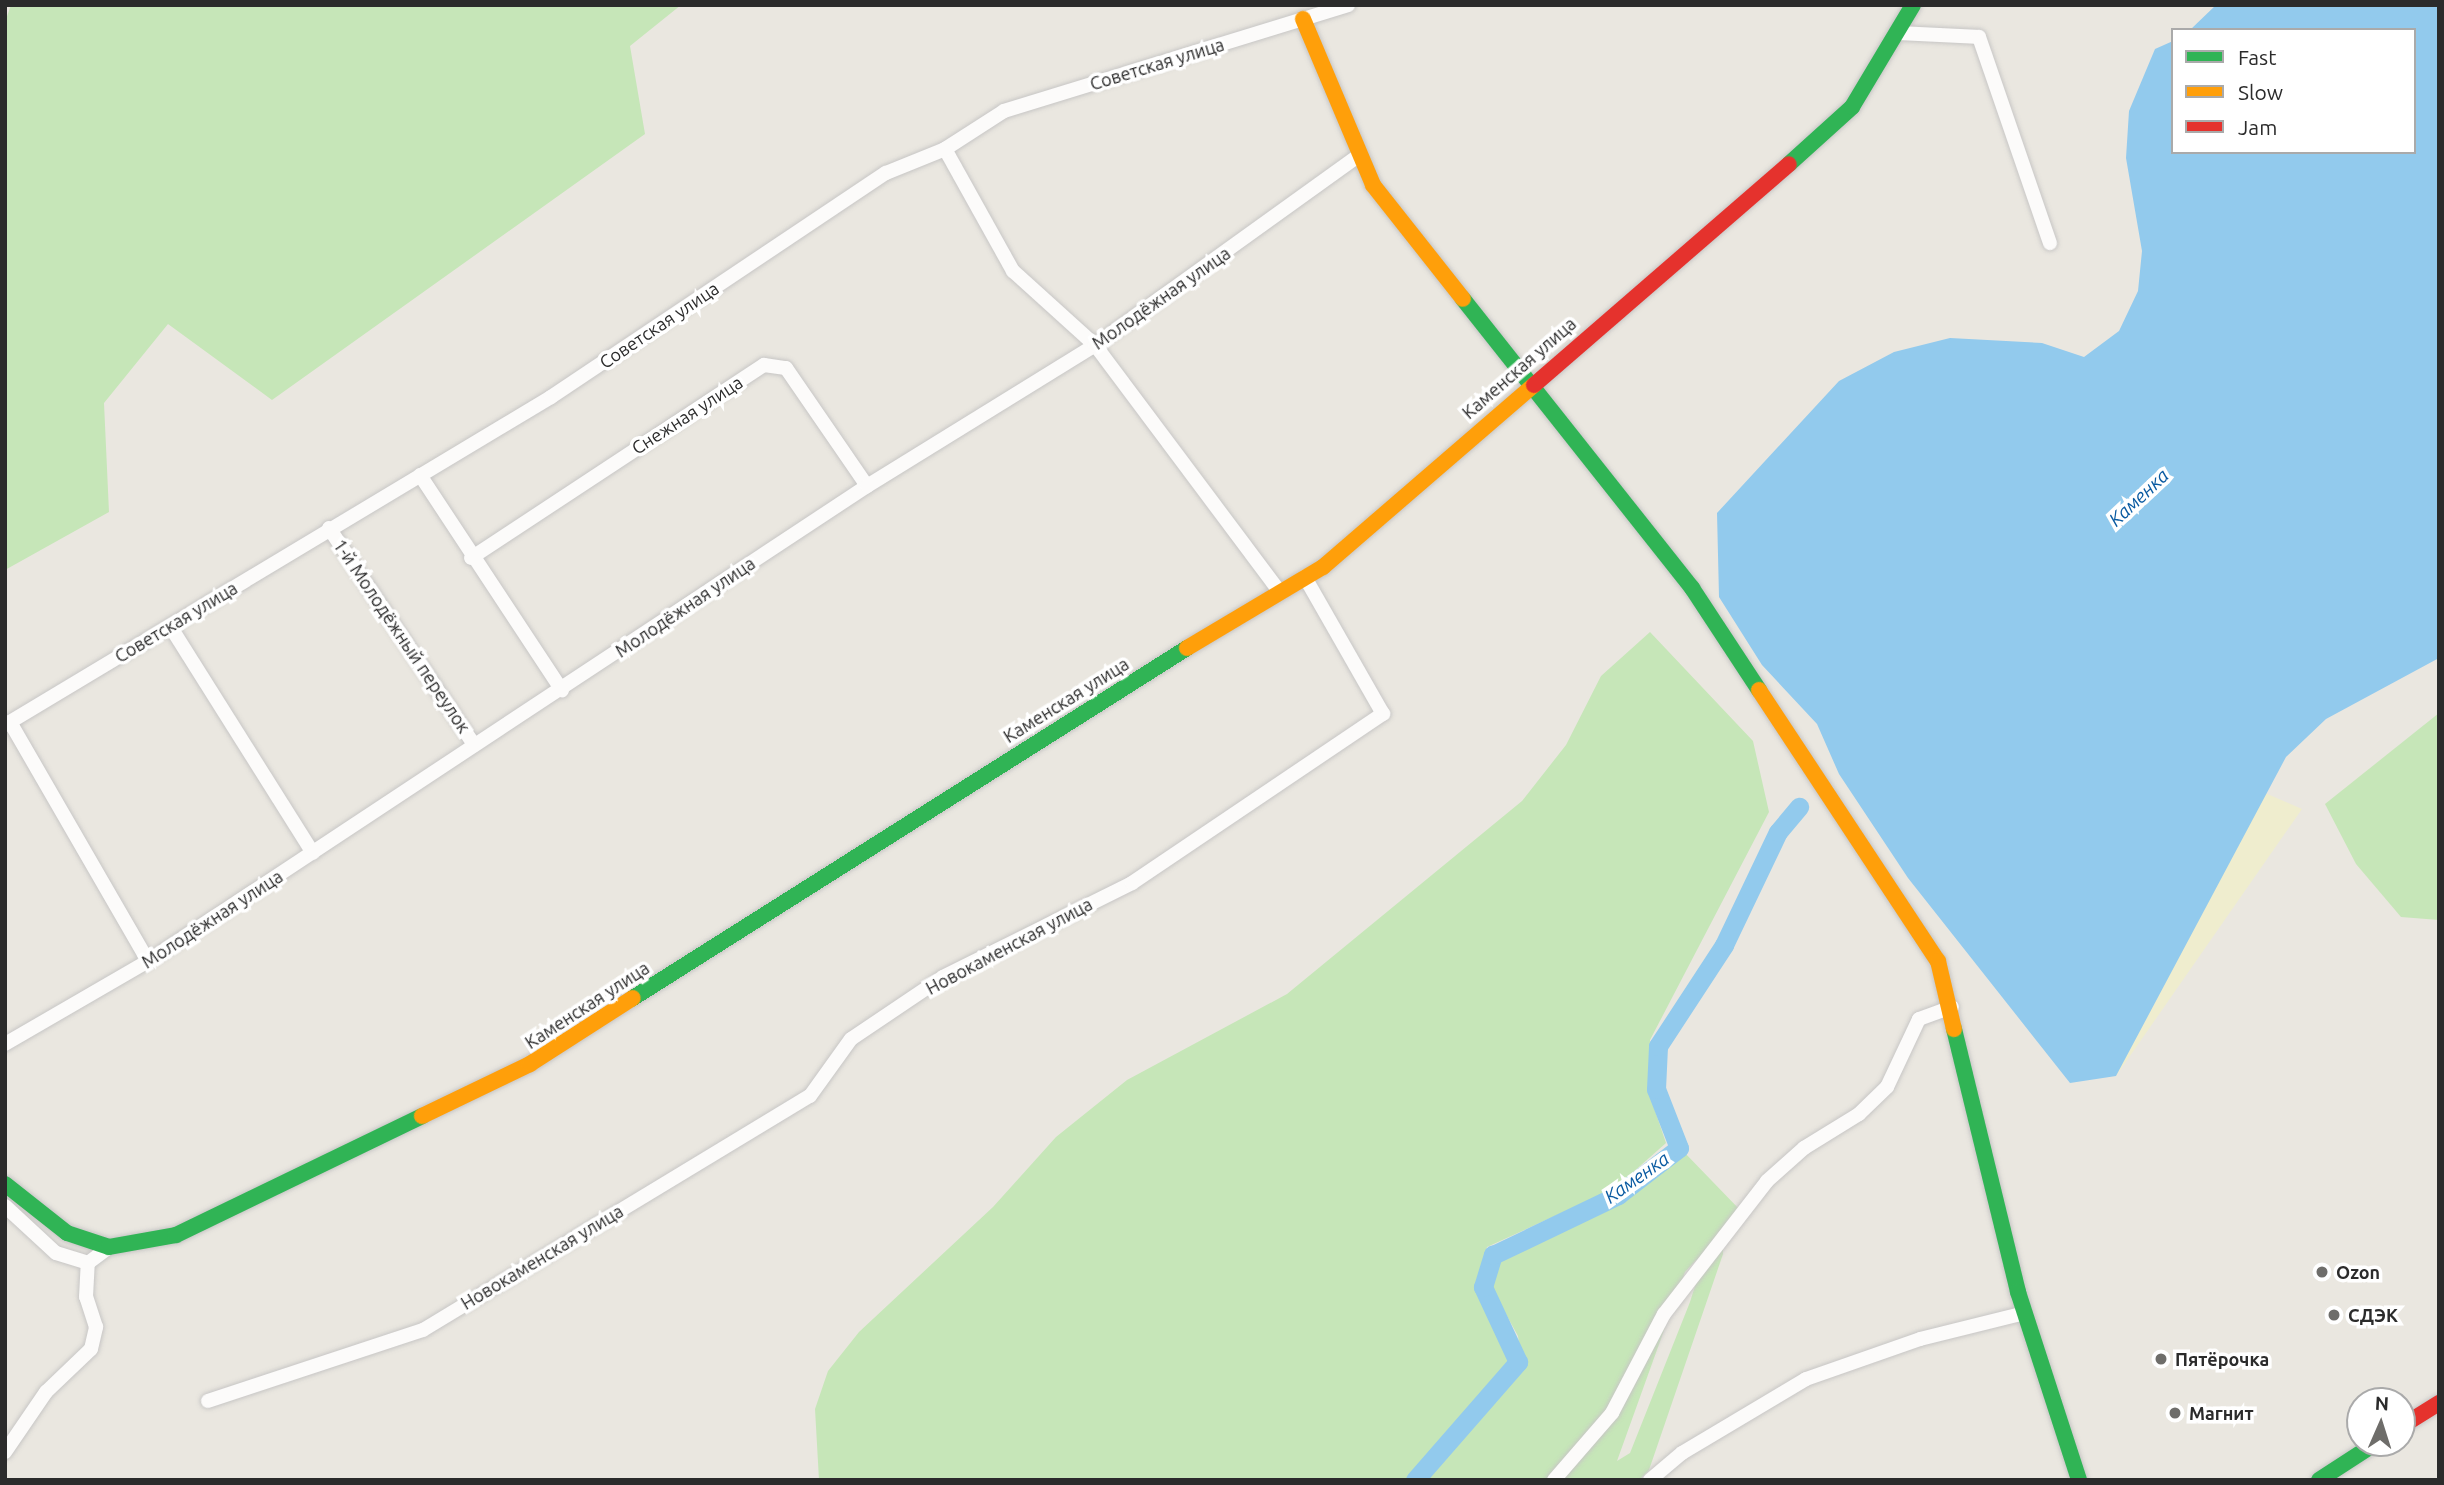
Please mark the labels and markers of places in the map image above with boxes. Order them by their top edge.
place label: Ozon [2336,1261,2380,1283]
marker: Ozon [2314,1264,2330,1280]
place label: СДЭК [2348,1304,2398,1326]
marker: СДЭК [2326,1307,2342,1323]
place label: Пятёрочка [2175,1348,2269,1370]
marker: Пятёрочка [2153,1351,2169,1367]
place label: Магнит [2189,1402,2253,1424]
marker: Магнит [2167,1405,2183,1421]

